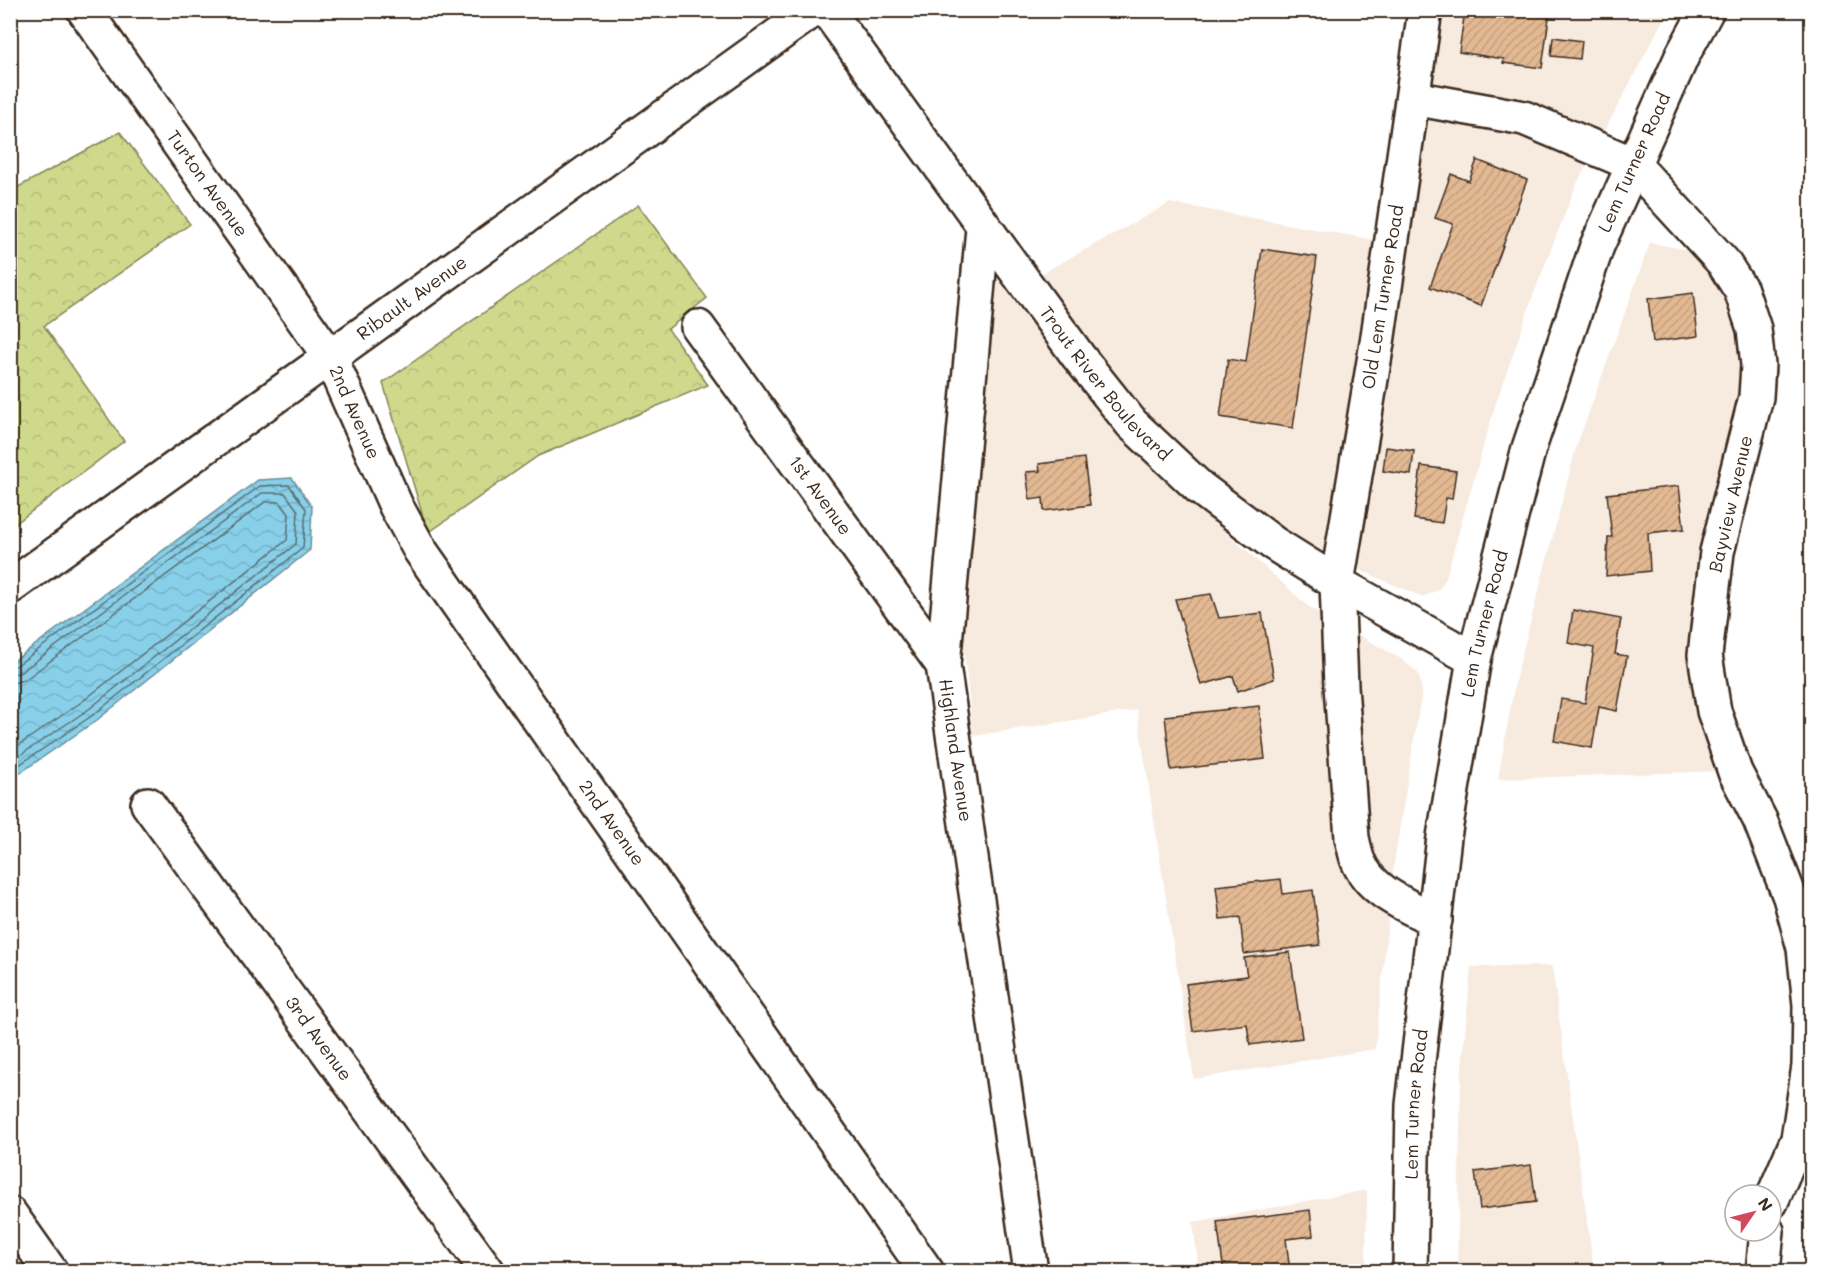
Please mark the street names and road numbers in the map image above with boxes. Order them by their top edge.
street label: Lem Turner Road [1592,89,1675,236]
street label: Turton Avenue [162,125,254,241]
street label: Old Lem Turner Road [1356,203,1408,391]
street label: Ribault Avenue [352,250,471,345]
street label: Trout River Boulevard [1035,301,1177,466]
street label: 2nd Avenue [324,362,387,462]
street label: Bayview Avenue [1703,433,1757,575]
street label: 1st Avenue [784,450,858,539]
street label: Lem Turner Road [1455,547,1513,699]
street label: Highland Avenue [934,677,979,823]
street label: 2nd Avenue [574,775,651,870]
street label: 3rd Avenue [280,991,358,1085]
street label: Lem Turner Road [1399,1028,1433,1179]

